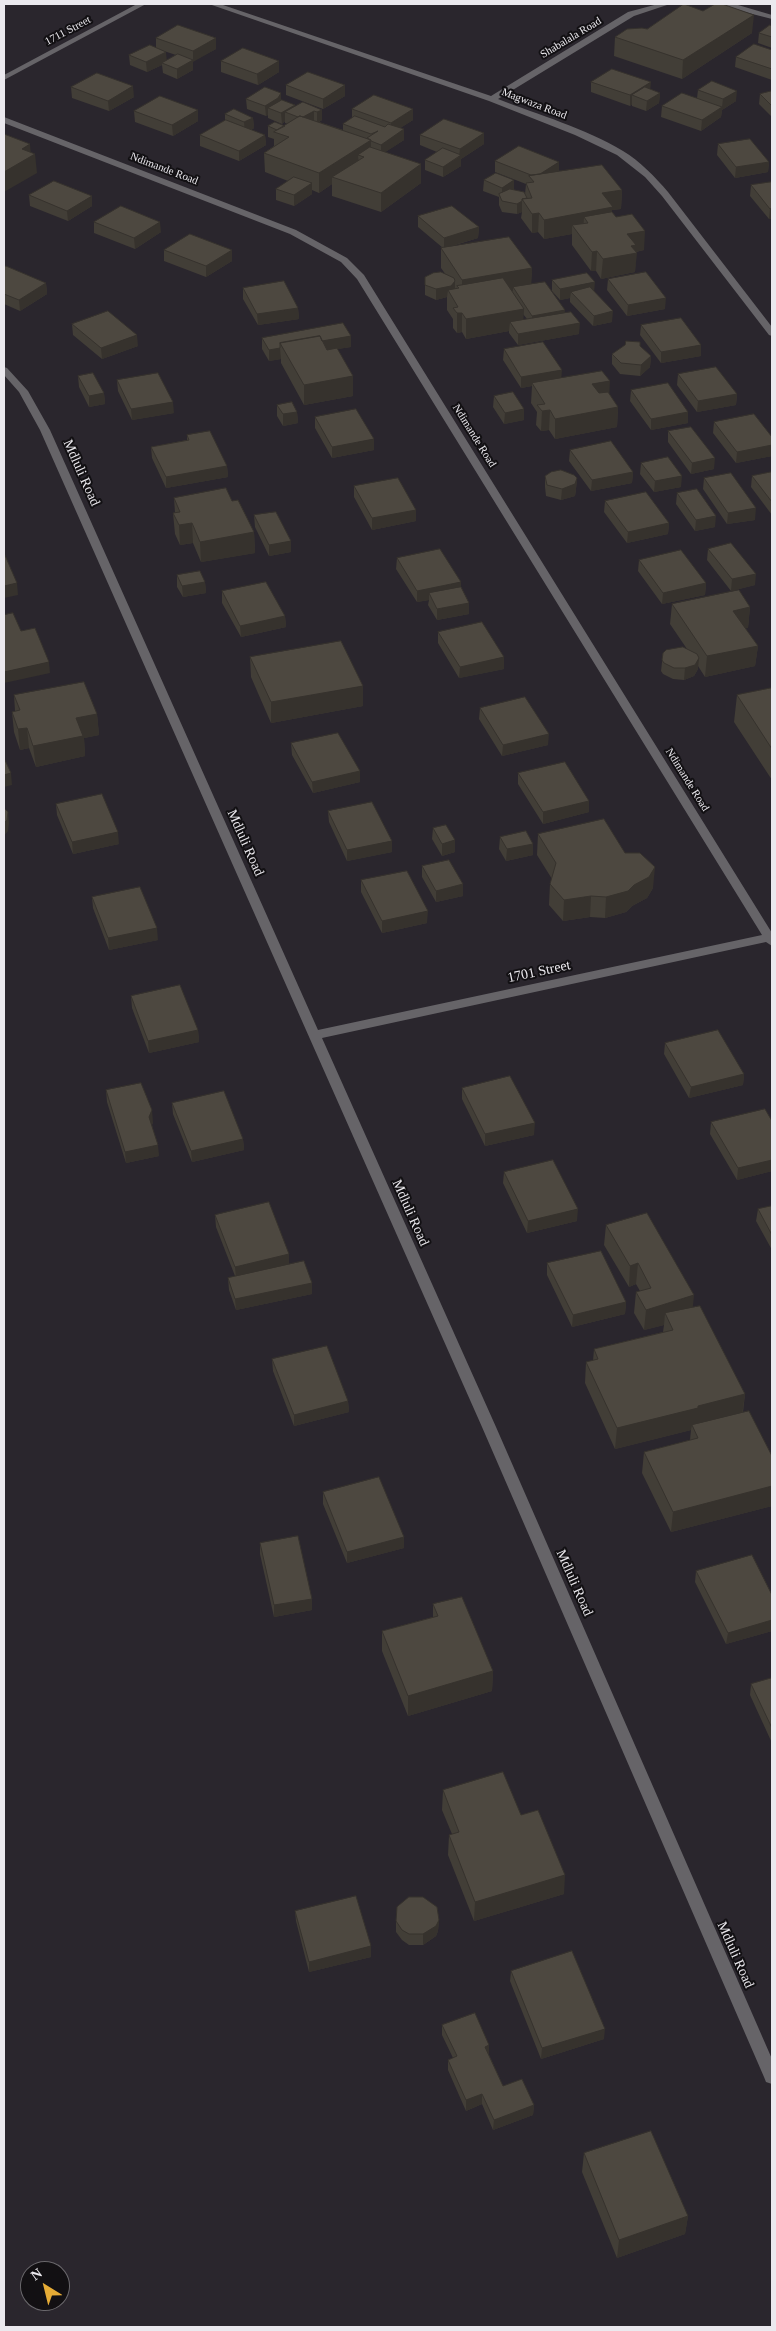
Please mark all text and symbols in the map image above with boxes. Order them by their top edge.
street label: 1711 Street [43,13,93,49]
street label: Shabalala Road [538,15,604,61]
street label: Magwaza Road [500,86,568,122]
street label: Ndimande Road [128,150,200,188]
street label: Ndimande Road [449,402,499,470]
street label: Mdluli Road [59,437,103,509]
street label: Ndimande Road [662,746,712,814]
street label: Mdluli Road [223,807,267,879]
street label: 1701 Street [506,957,572,987]
street label: Mdluli Road [388,1177,432,1249]
street label: Mdluli Road [552,1547,596,1619]
street label: Mdluli Road [713,1919,757,1991]
north arrow [20,2261,70,2311]
text: N [28,2265,45,2283]

